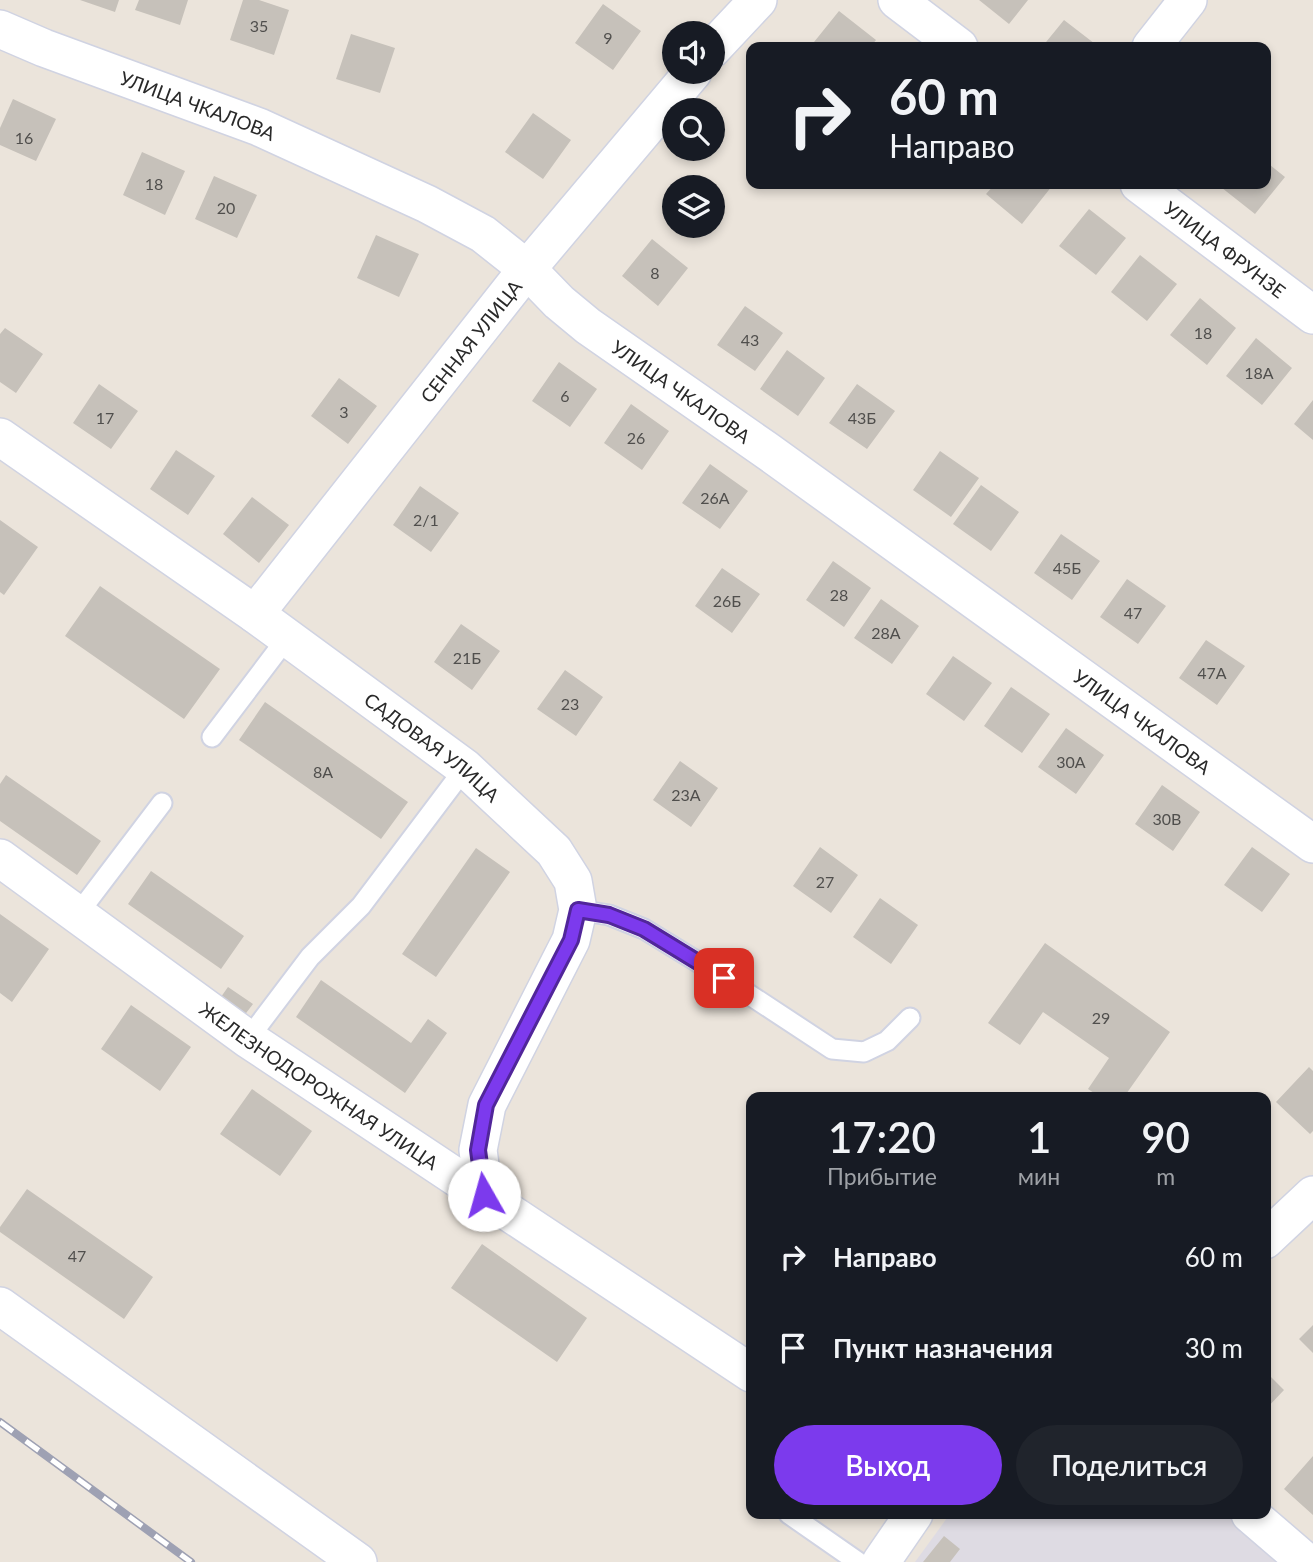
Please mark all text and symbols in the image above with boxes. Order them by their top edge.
house number: 35 [250,16,268,35]
map controls [662,21,725,238]
button: sound [662,21,725,84]
house number: 9 [603,28,613,47]
street label: УЛИЦА ЧКАЛОВА [117,66,279,145]
text: 60 m [889,67,999,125]
icon: right [774,70,865,161]
button: search [662,98,725,161]
text: Направо [889,126,1015,165]
house number: 16 [15,128,33,147]
house number: 18 [145,174,163,193]
button: layers [662,175,725,238]
street label: УЛИЦА ФРУНЗЕ [1160,196,1291,302]
house number: 20 [217,198,235,217]
house number: 8 [650,263,660,282]
street label: СЕННАЯ УЛИЦА [415,275,526,407]
house number: 18 [1194,323,1212,342]
house number: 43 [741,330,759,349]
street label: УЛИЦА ЧКАЛОВА [608,335,755,447]
house number: 18А [1244,363,1274,382]
house number: 6 [560,386,570,405]
house number: 3 [339,402,349,421]
house number: 17 [96,408,114,427]
house number: 43Б [848,408,876,427]
house number: 26 [627,428,645,447]
house number: 26А [700,488,730,507]
house number: 2/1 [413,510,439,529]
house number: 45Б [1053,558,1081,577]
house number: 28 [830,585,848,604]
house number: 26Б [713,591,741,610]
house number: 47 [1124,603,1142,622]
house number: 28А [871,623,901,642]
house number: 21Б [453,648,481,667]
house number: 47А [1197,663,1227,682]
street label: УЛИЦА ЧКАЛОВА [1069,664,1216,778]
street label: САДОВАЯ УЛИЦА [360,687,505,806]
house number: 23 [561,694,579,713]
house number: 30А [1056,752,1086,771]
house number: 8А [313,762,333,781]
house number: 23А [671,785,701,804]
house number: 30В [1153,809,1181,828]
house number: 27 [816,872,834,891]
pin [694,948,754,1008]
icon: arrive [705,959,743,997]
street label: ЖЕЛЕЗНОДОРОЖНАЯ УЛИЦА [196,996,443,1174]
house number: 29 [1092,1008,1110,1027]
text: 17:20 [828,1112,936,1162]
text: 1 [1027,1112,1051,1162]
text: 90 [1141,1112,1190,1162]
position arrow [447,1158,521,1232]
text: Прибытие [827,1162,937,1190]
text: мин [1018,1162,1060,1190]
text: m [1156,1162,1175,1190]
icon: right [774,1238,812,1276]
text: Направо [833,1241,937,1273]
text: 60 m [1185,1241,1243,1273]
house number: 47 [68,1246,86,1265]
icon: arrive [774,1329,812,1367]
text: Пункт назначения [833,1332,1053,1364]
text: 30 m [1185,1332,1243,1364]
button: Выход [774,1425,1002,1505]
button: Поделиться [1016,1425,1243,1505]

